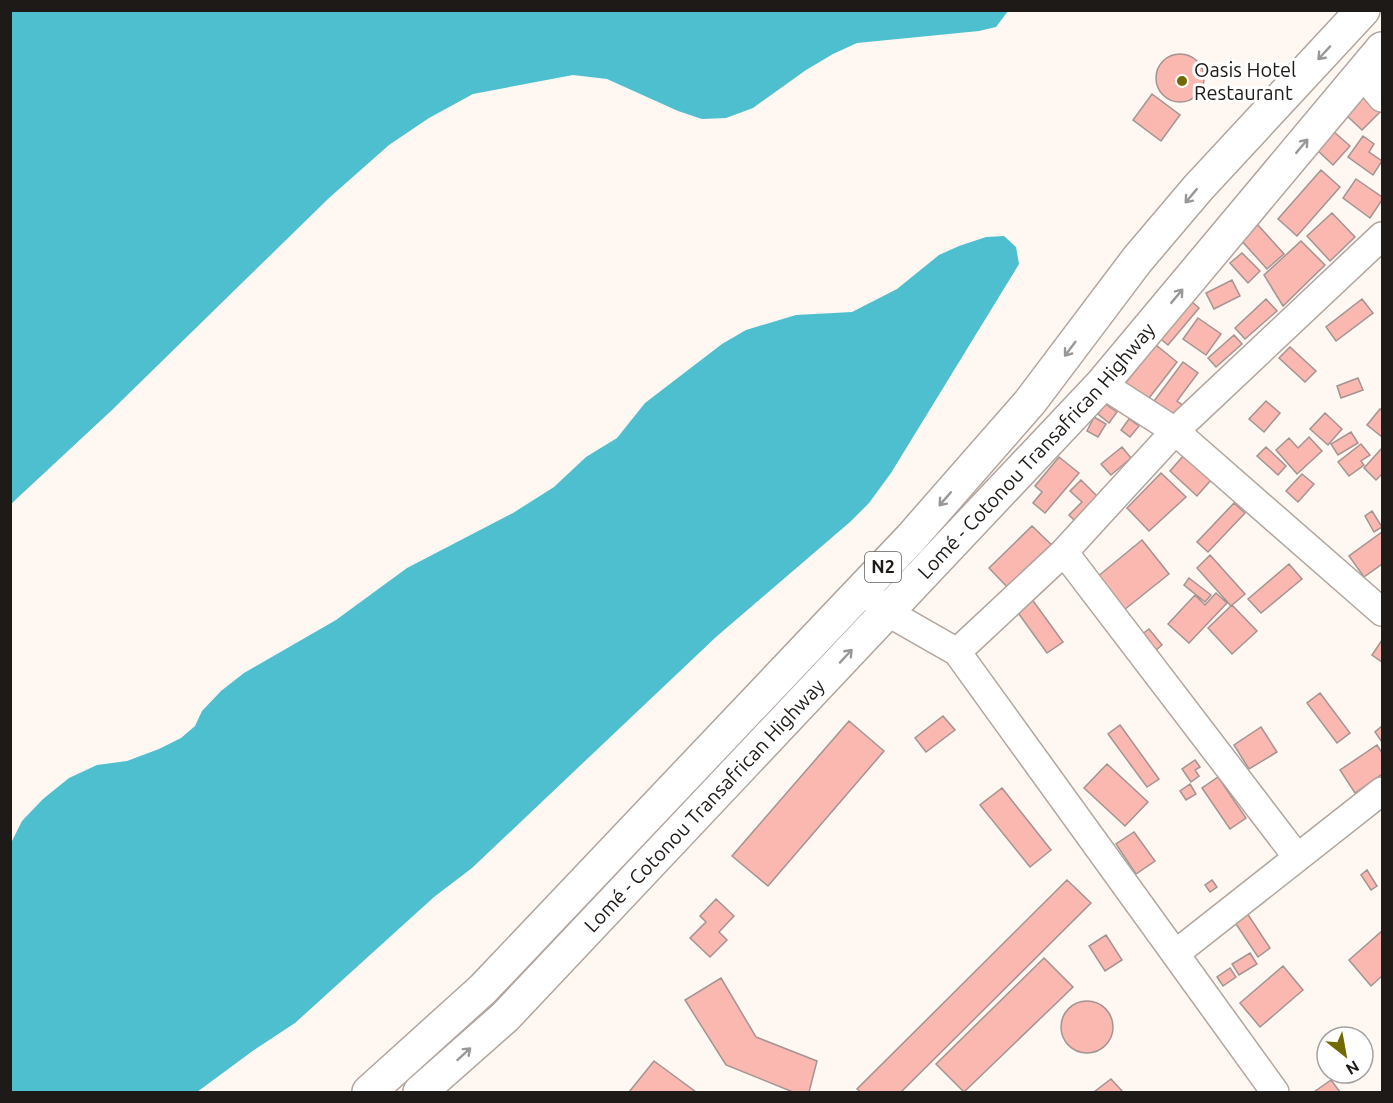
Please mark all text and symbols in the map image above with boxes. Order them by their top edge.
one-way arrow [1317,46,1331,61]
place label: Oasis Hotel Restaurant [1194,58,1296,104]
marker: Oasis Hotel Restaurant [1175,74,1189,88]
one-way arrow [1295,138,1308,154]
one-way arrow [1184,188,1198,203]
one-way arrow [1170,288,1183,304]
street label: Lomé - Cotonou Transafrican Highway [913,318,1160,583]
one-way arrow [1064,341,1076,357]
one-way arrow [938,491,952,506]
road number: N2 [865,552,901,582]
one-way arrow [838,648,853,663]
street label: Lomé - Cotonou Transafrican Highway [579,674,829,937]
north arrow [1315,1025,1375,1085]
one-way arrow [456,1047,471,1061]
text: N [1343,1057,1362,1079]

